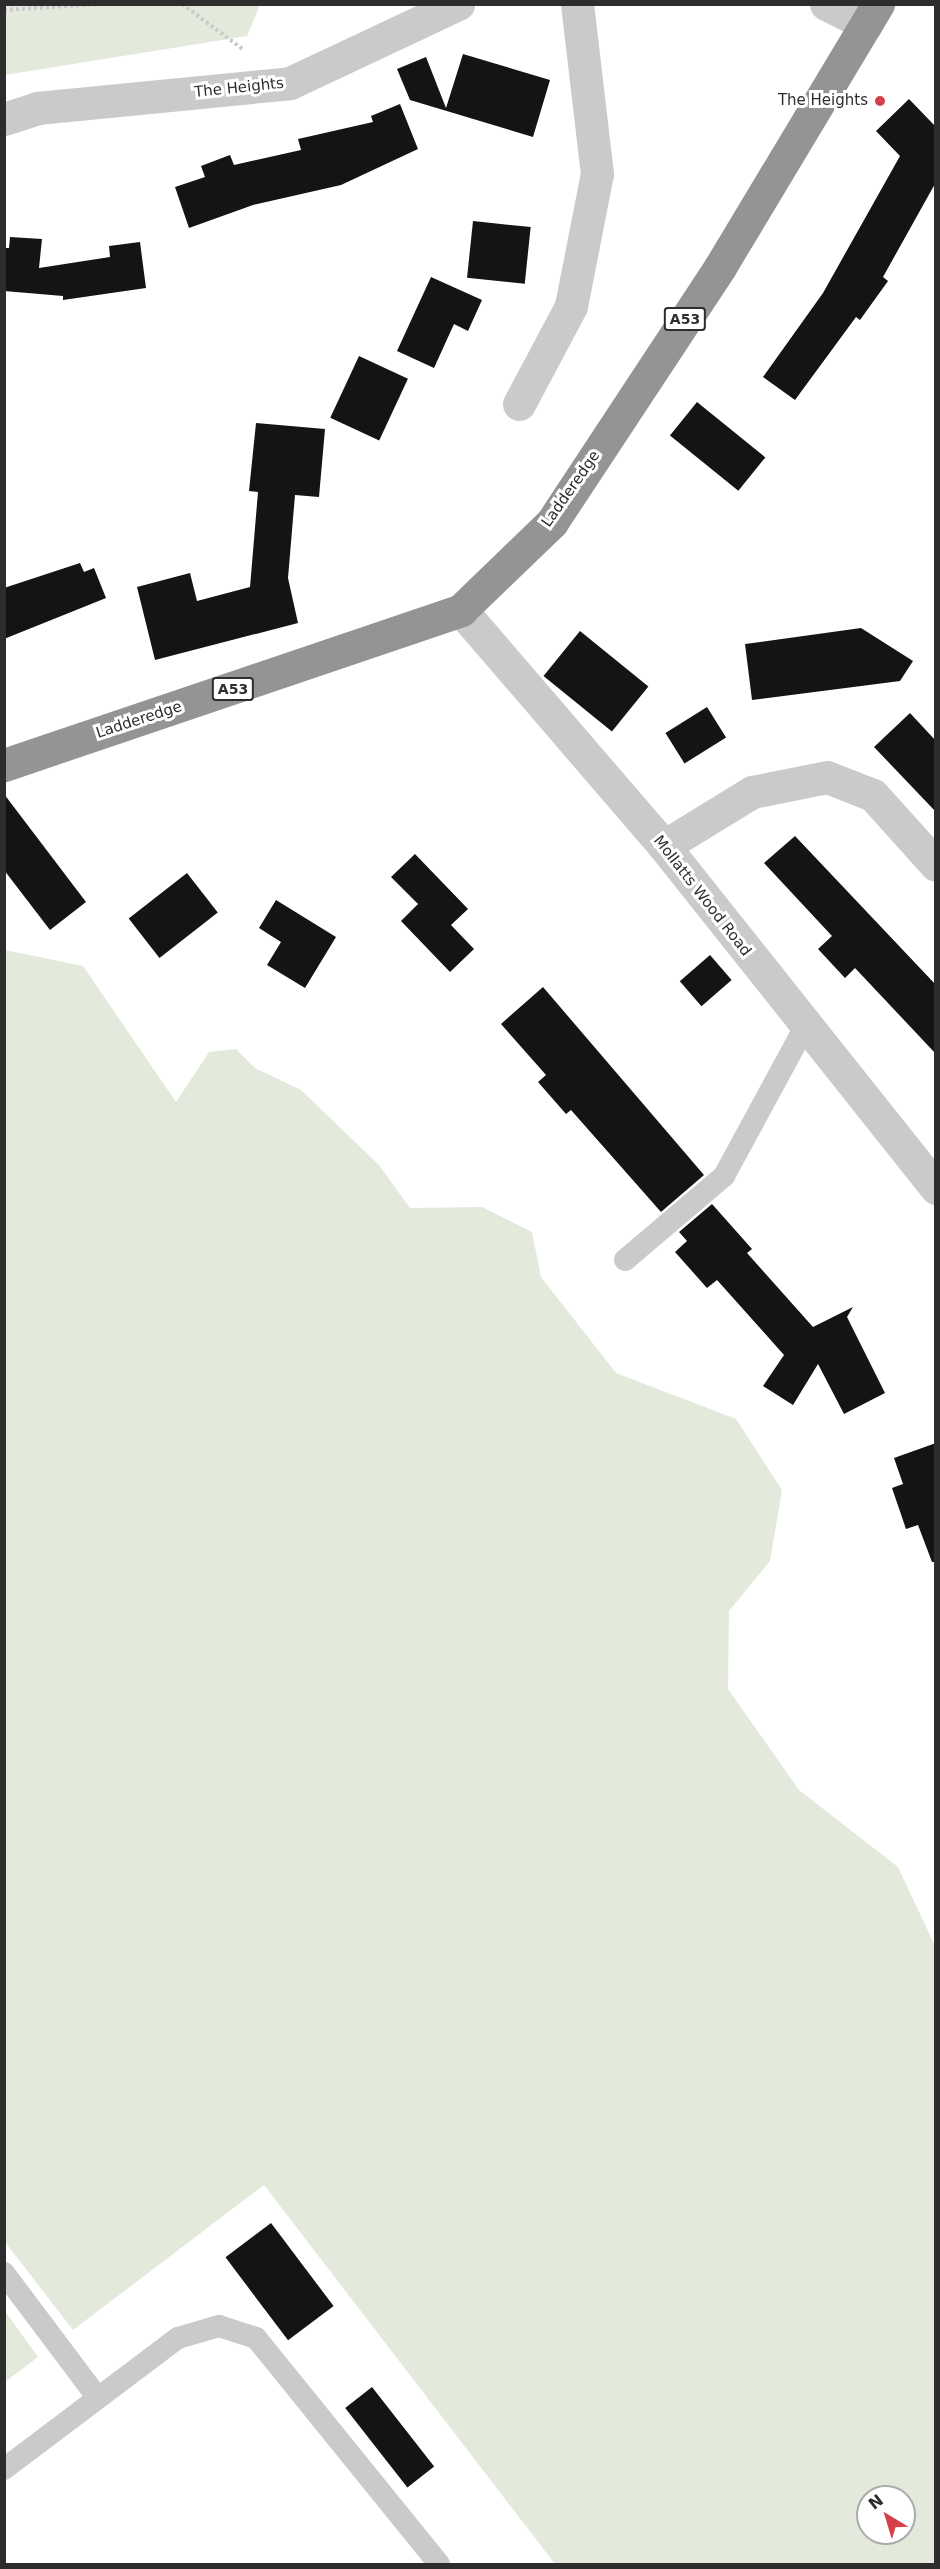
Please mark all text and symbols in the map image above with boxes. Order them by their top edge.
street label: The Heights [193,74,285,102]
place label: The Heights [778,92,868,110]
marker: The Heights [873,94,887,108]
road number: A53 [662,308,708,330]
street label: Ladderedge [538,447,604,531]
road number: A53 [210,678,256,700]
street label: Ladderedge [94,698,184,742]
street label: Mollatts Wood Road [649,832,755,960]
north arrow [856,2485,916,2545]
text: N [865,2490,887,2514]

